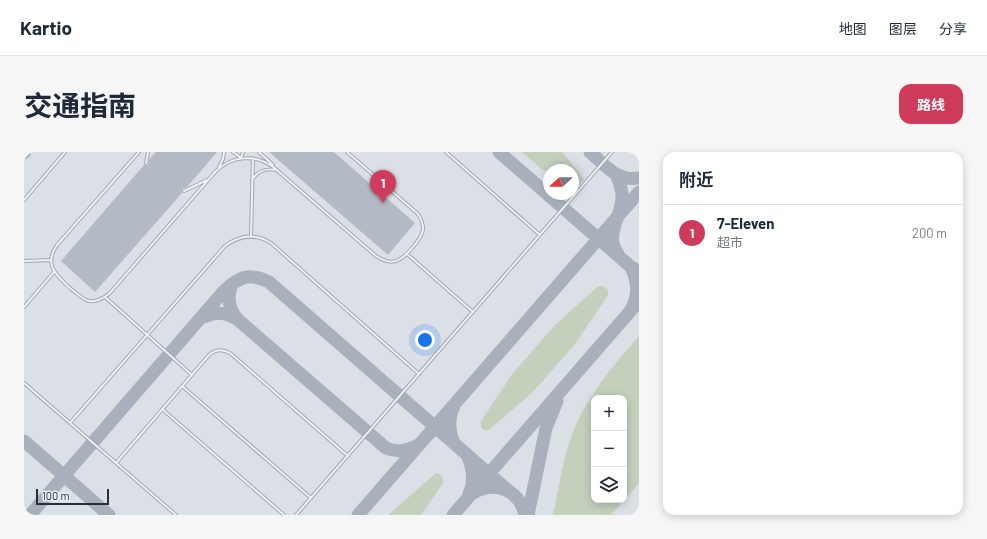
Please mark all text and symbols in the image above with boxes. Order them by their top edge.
text: Kartio [20,16,72,39]
text: 地图 [839,20,867,37]
text: 图层 [889,20,917,37]
text: 分享 [939,20,967,37]
button: 路线 [899,84,963,124]
text: 交通指南 [24,88,136,122]
north arrow [543,164,579,200]
text: 附近 [679,169,713,189]
pin: 1 [370,170,396,203]
text: 7-Eleven [717,214,774,232]
text: 1 [690,225,694,241]
text: 200 m [912,225,947,241]
text: 超市 [717,234,743,250]
your location [415,330,435,350]
map controls [591,395,627,503]
button: + [591,395,627,431]
button: − [591,431,627,467]
button: layers [591,467,627,503]
scale bar [36,487,109,506]
text: 100 m [42,489,70,502]

